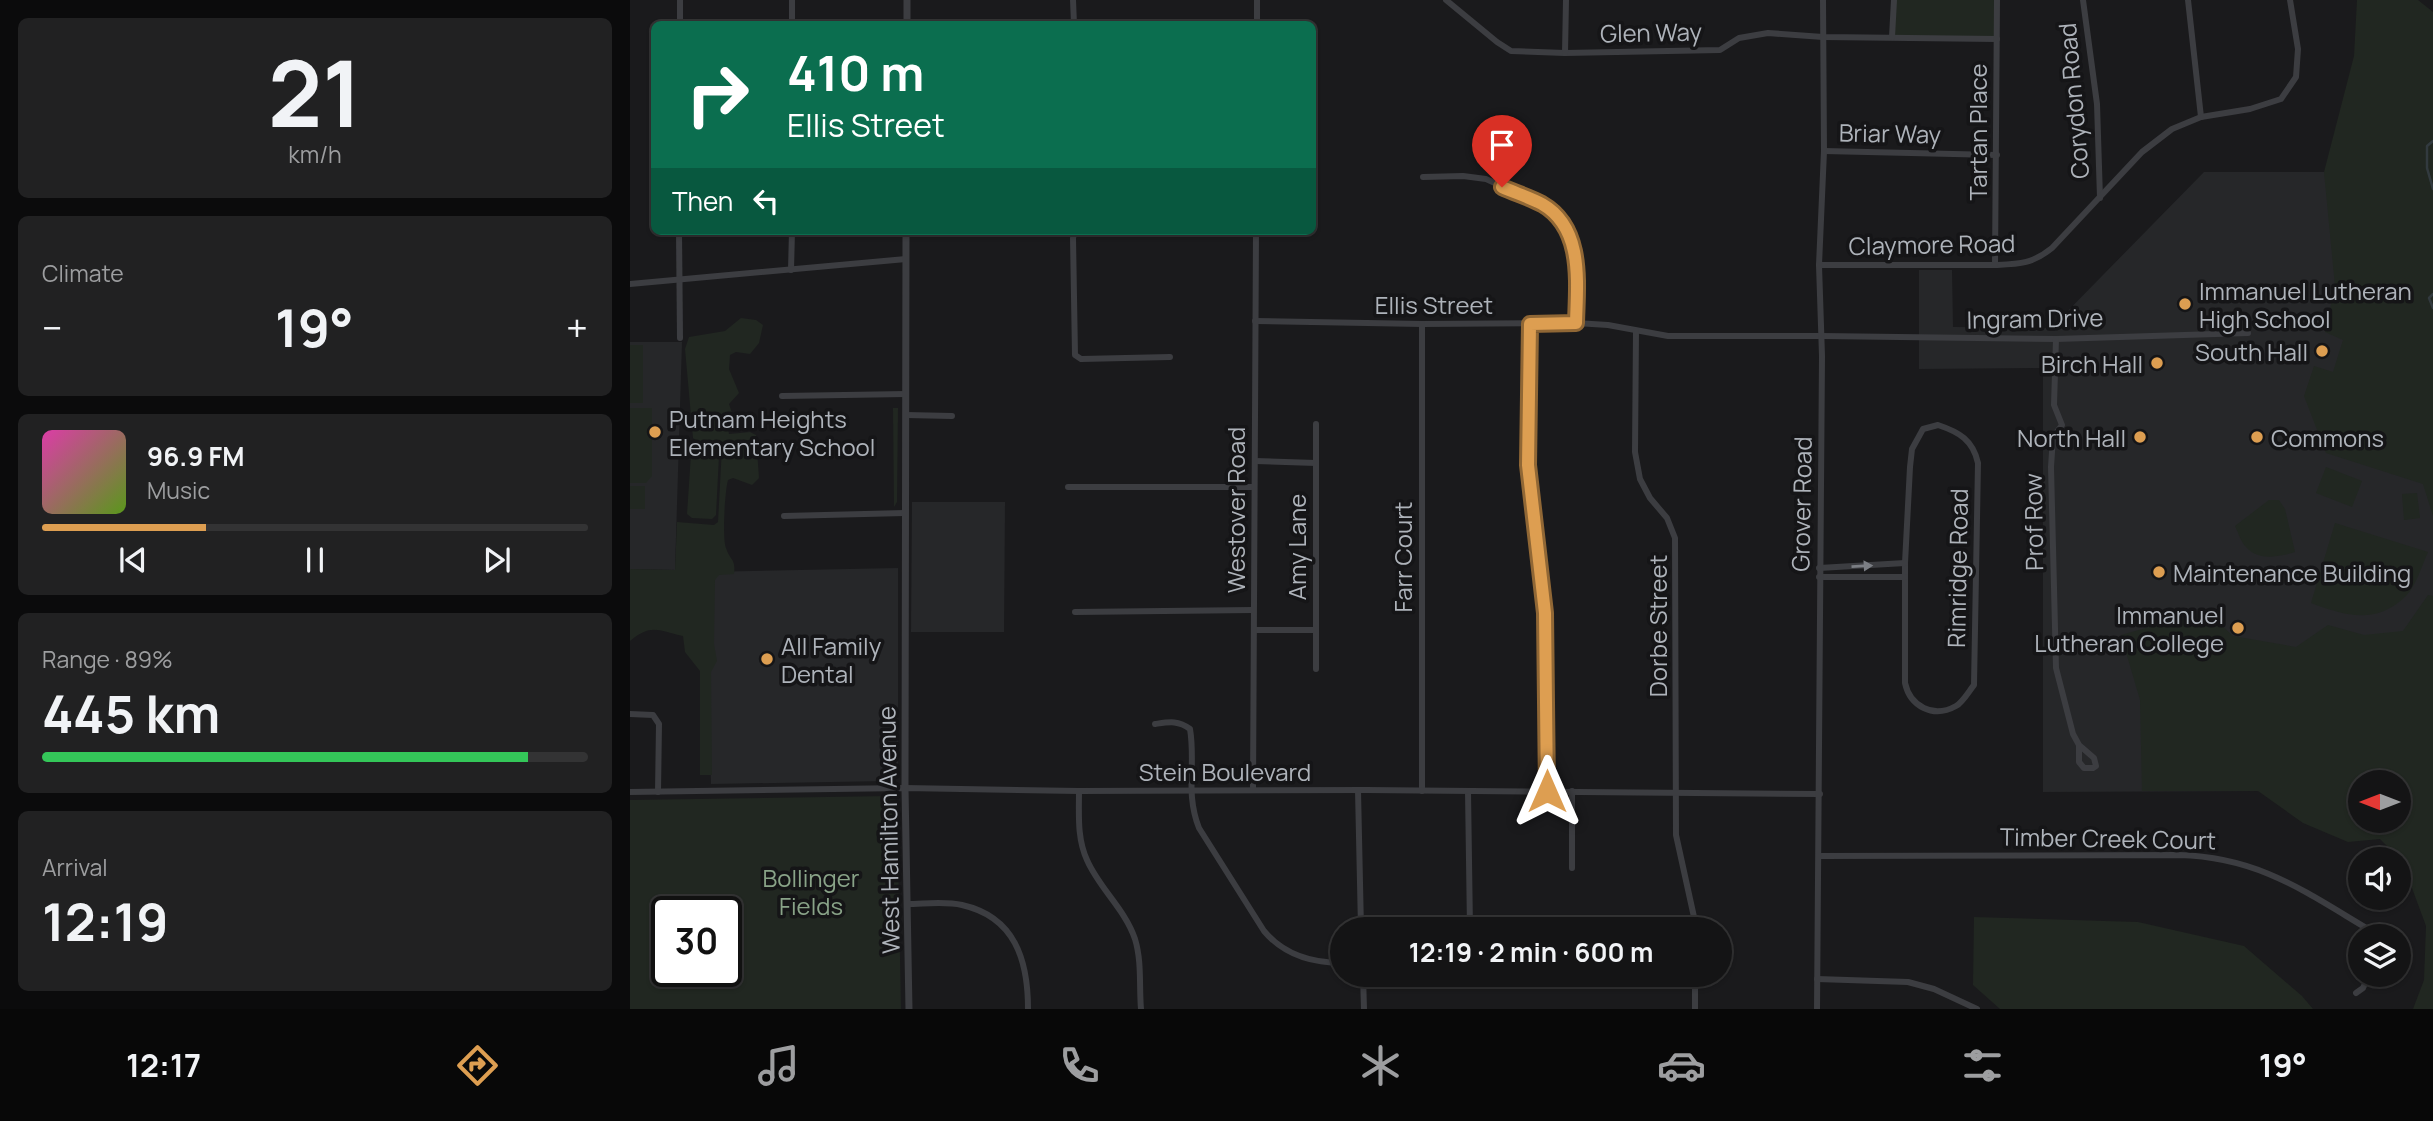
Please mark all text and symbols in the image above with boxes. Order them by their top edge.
street label: Glen Way [1600,15,1703,49]
street label: Corydon Road [2050,22,2096,180]
text: 21 [268,30,362,154]
text: 410 m [787,39,924,106]
icon: right [672,49,763,140]
street label: Tartan Place [1961,63,1994,201]
text: Ellis Street [787,103,945,147]
pin [1472,115,1532,187]
street label: Briar Way [1839,116,1942,150]
icon: arrive [1483,126,1521,164]
text: km/h [288,138,342,170]
icon: left [747,182,785,220]
text: Then [672,183,733,219]
street label: Claymore Road [1848,226,2016,262]
text: Climate [42,257,124,289]
place label: Immanuel Lutheran High School [2199,274,2412,335]
street label: Ellis Street [1375,288,1493,321]
text: 19° [275,292,354,363]
marker: Immanuel Lutheran High School [2177,296,2193,312]
street label: Ingram Drive [1966,300,2104,336]
text: − [42,301,63,353]
text: + [566,301,588,353]
place label: South Hall [2195,335,2308,368]
marker: South Hall [2314,343,2330,359]
place label: Birch Hall [2041,347,2143,380]
marker: Birch Hall [2149,355,2165,371]
place label: Putnam Heights Elementary School [669,402,875,463]
place label: North Hall [2017,421,2126,454]
place label: Commons [2271,421,2384,454]
marker: Putnam Heights Elementary School [647,424,663,440]
street label: Westover Road [1219,427,1252,593]
marker: North Hall [2132,429,2148,445]
marker: Commons [2249,429,2265,445]
street label: Grover Road [1783,436,1819,572]
text: 96.9 FM [147,438,244,474]
street label: Prof Row [2016,473,2050,571]
text: Music [147,474,210,506]
street label: Rimridge Road [1939,488,1975,648]
street label: Amy Lane [1280,494,1313,600]
street label: Farr Court [1386,502,1419,612]
icon: previous [114,541,152,579]
icon: pause [296,541,334,579]
icon: next [478,541,516,579]
street label: Dorbe Street [1641,555,1674,697]
place label: Maintenance Building [2173,556,2411,589]
one-way arrow [1851,560,1873,571]
marker: Maintenance Building [2151,564,2167,580]
place label: Immanuel Lutheran College [2034,598,2224,659]
marker: Immanuel Lutheran College [2230,620,2246,636]
place label: All Family Dental [781,629,882,690]
text: Range · 89% [42,643,173,675]
marker: All Family Dental [759,651,775,667]
text: 445 km [42,678,220,749]
street label: West Hamilton Avenue [869,706,907,954]
position arrow [1510,754,1584,828]
street label: Stein Boulevard [1139,755,1311,788]
north arrow [2348,770,2412,833]
map controls [2348,770,2411,987]
street label: Timber Creek Court [2000,820,2216,856]
button: sound [2348,847,2411,910]
text: Arrival [42,851,108,883]
park label: Bollinger Fields [763,861,860,922]
text: 12:19 [42,886,169,957]
speed limit sign: 30 [651,896,742,987]
button: layers [2348,924,2411,987]
text: 12:19 · 2 min · 600 m [1409,934,1653,970]
icon: directions [453,1041,502,1090]
icon: music [754,1041,803,1090]
icon: phone [1055,1041,1104,1090]
icon: climate [1356,1041,1405,1090]
icon: car [1657,1041,1706,1090]
icon: filters [1958,1041,2007,1090]
text: 12:17 [126,1043,201,1087]
text: 19° [2259,1043,2307,1087]

